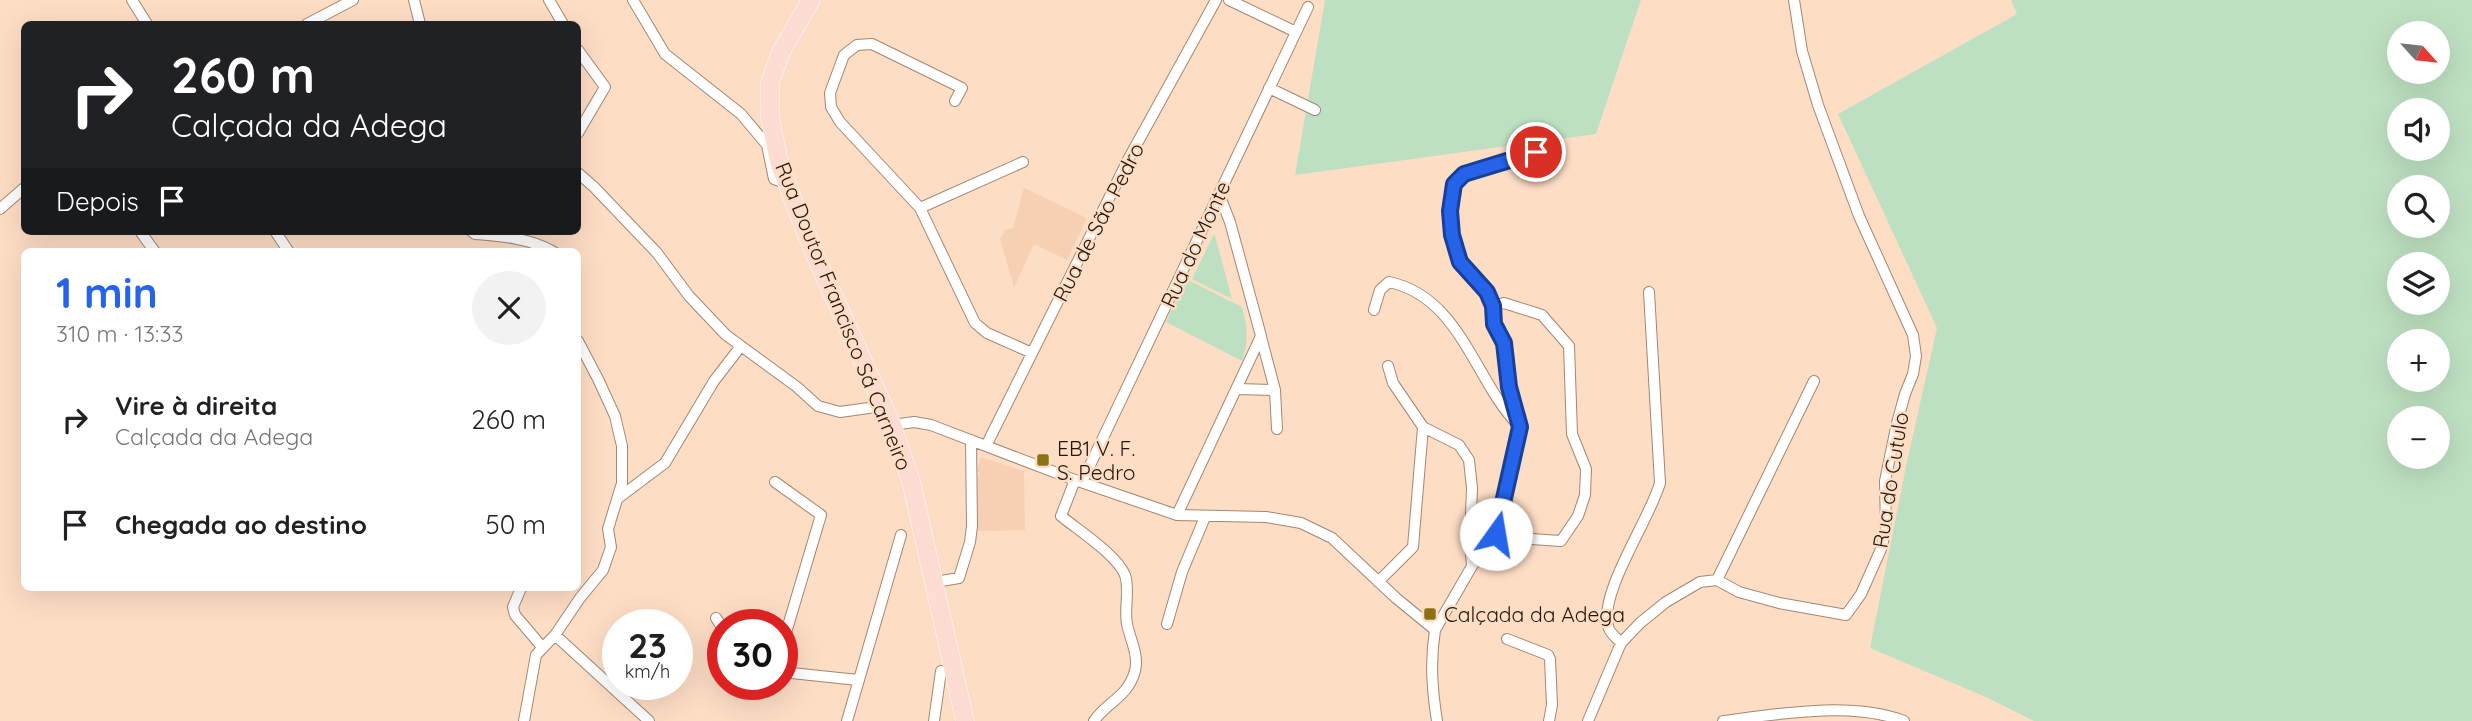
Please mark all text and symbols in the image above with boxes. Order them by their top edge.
north arrow [2387,21,2450,84]
map controls [2387,21,2450,469]
text: 260 m [171,44,315,105]
icon: right [56,49,147,140]
button: sound [2387,98,2450,161]
text: Calçada da Adega [171,105,447,145]
pin [1506,122,1566,182]
icon: arrive [1517,133,1555,171]
street label: Rua de São Pedro [1047,138,1149,306]
street label: Rua Doutor Francisco Sá Carneiro [770,158,918,474]
button: search [2387,175,2450,238]
street label: Rua do Monte [1154,177,1236,311]
icon: arrive [153,182,191,220]
text: Depois [56,185,139,218]
button: layers [2387,252,2450,315]
text: 1 min [56,266,158,319]
button: close [472,271,546,345]
text: 310 m · 13:33 [56,319,184,348]
button: + [2387,329,2450,392]
text: Vire à direita [115,389,277,422]
icon: right [56,401,94,439]
text: 260 m [471,403,546,436]
button: − [2387,406,2450,469]
street label: Rua do Cutulo [1866,410,1914,550]
text: Calçada da Adega [115,422,313,451]
place label: EB1 V. F. S. Pedro [1057,435,1136,485]
marker: EB1 V. F. S. Pedro [1035,452,1051,468]
position arrow [1459,497,1533,571]
icon: arrive [56,506,94,544]
text: Chegada ao destino [115,508,367,541]
text: 50 m [486,508,546,541]
place label: Calçada da Adega [1444,601,1625,627]
marker: Calçada da Adega [1422,606,1438,622]
speed limit sign: 30 [707,609,798,700]
text: 23 [628,623,667,667]
text: km/h [625,660,670,683]

